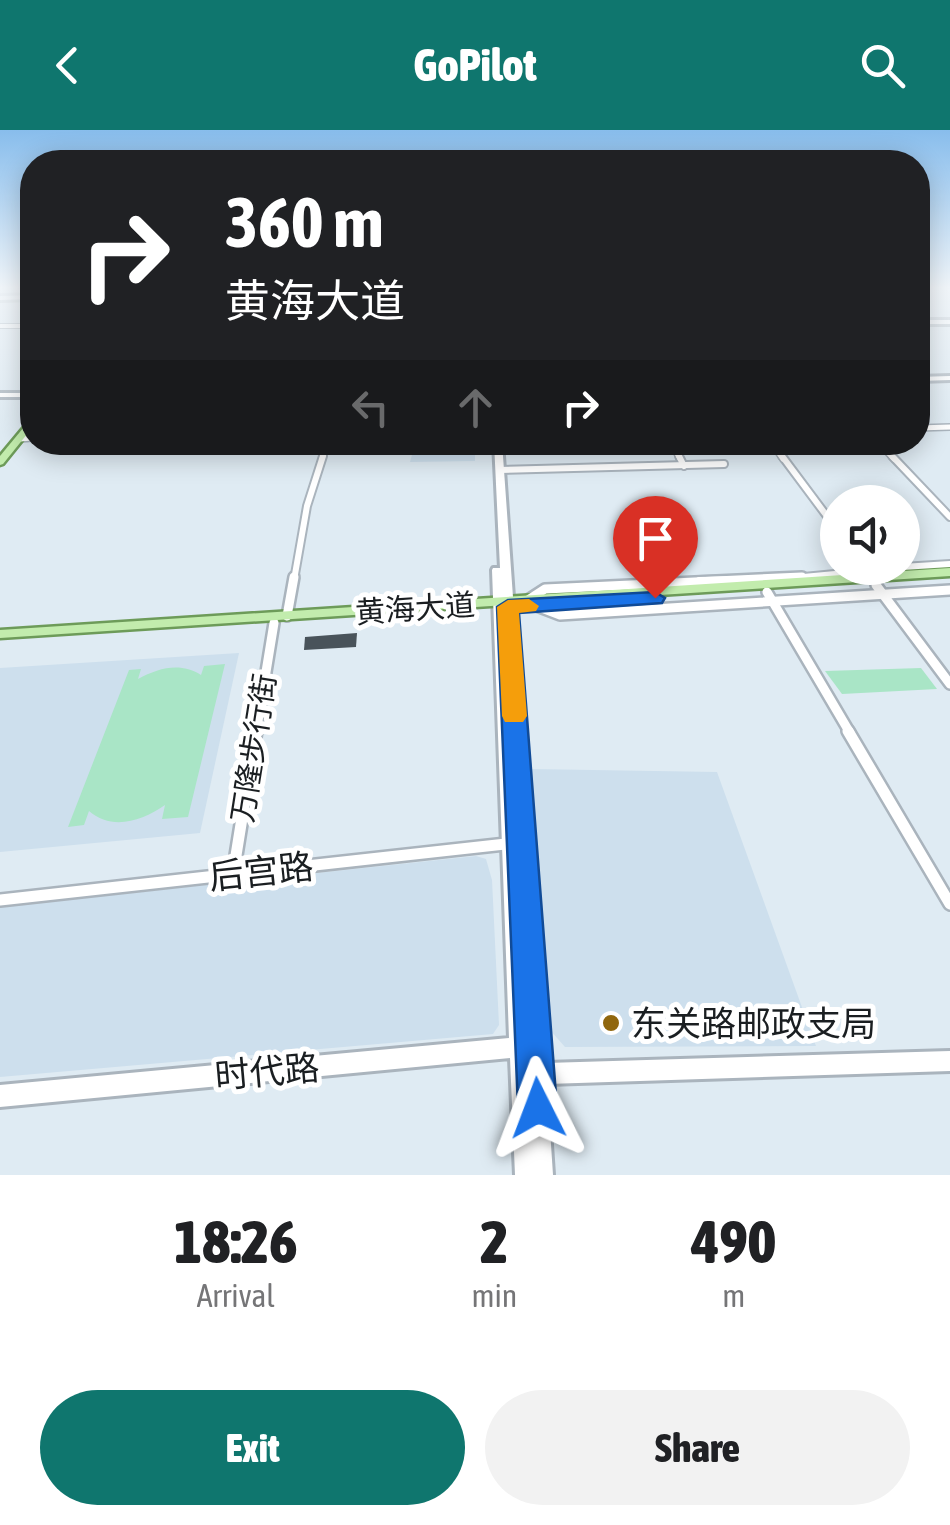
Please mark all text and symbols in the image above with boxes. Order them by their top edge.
icon: back [40,38,95,93]
icon: search [855,38,910,93]
text: GoPilot [414,39,536,91]
text: 360 m [225,182,384,262]
icon: right [60,190,190,320]
text: 黄海大道 [225,275,405,327]
icon: left [343,380,398,435]
icon: ahead [448,380,503,435]
icon: right [553,380,608,435]
map controls [820,485,920,585]
button: sound [820,485,920,585]
pin [613,496,698,599]
icon: arrive [628,511,683,566]
street label: 黄海大道 [354,587,476,629]
street label: 万隆步行街 [224,671,282,825]
street label: 后宫路 [207,846,315,896]
place label: 东关路邮政支局 [631,1003,876,1043]
marker: 东关路邮政支局 [600,1012,622,1034]
street label: 时代路 [213,1046,321,1096]
position arrow [486,1056,590,1160]
text: 18:26 [174,1207,297,1276]
text: 2 [480,1207,509,1276]
text: 490 [691,1207,776,1276]
text: Arrival [197,1277,275,1314]
text: min [471,1277,517,1314]
text: m [722,1277,745,1314]
button: Exit [40,1390,465,1505]
button: Share [485,1390,910,1505]

